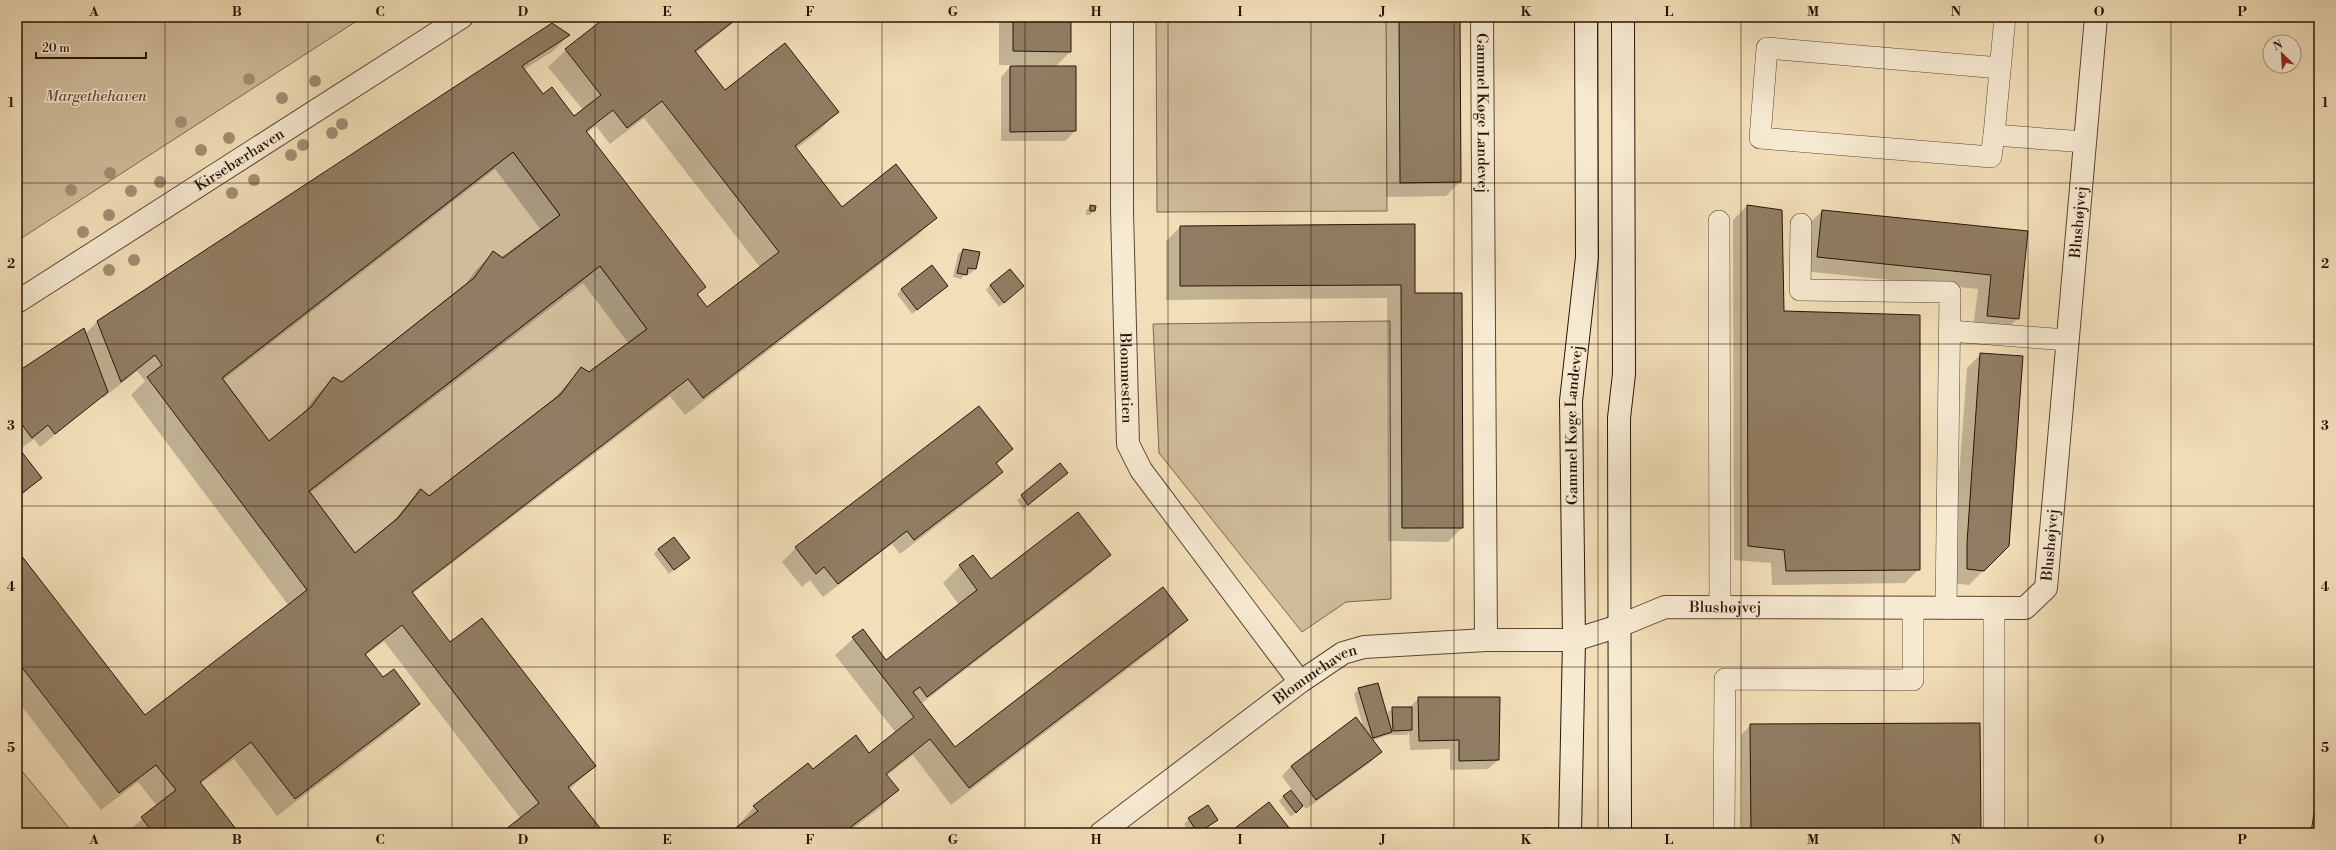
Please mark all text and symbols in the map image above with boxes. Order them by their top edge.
text: A [88,4,99,20]
text: B [232,4,242,20]
text: C [375,4,385,20]
text: D [518,4,528,20]
text: E [662,4,672,20]
text: F [805,4,815,20]
text: G [948,4,959,20]
text: H [1091,4,1102,20]
text: I [1237,4,1243,20]
text: J [1378,4,1386,20]
text: K [1521,4,1532,20]
text: L [1665,4,1674,20]
text: M [1807,4,1819,20]
text: N [1951,4,1962,20]
text: O [2094,4,2105,20]
text: P [2237,4,2247,20]
street label: Gammel Køge Landevej [1472,33,1492,193]
scale bar [36,34,146,60]
north arrow [2262,34,2302,74]
text: N [2271,38,2285,54]
text: 20 m [42,41,70,56]
park label: Margethehaven [45,87,147,106]
text: 1 [8,95,15,111]
text: 1 [2322,95,2329,111]
street label: Kirsebærhaven [191,124,288,196]
street label: Blushøjvej [2066,185,2091,260]
text: 2 [7,256,15,272]
text: 2 [2321,256,2329,272]
street label: Blommestien [1115,331,1136,424]
street label: Gammel Køge Landevej [1562,344,1587,505]
text: 3 [7,418,15,434]
text: 3 [2321,418,2329,434]
street label: Blushøjvej [2038,508,2063,583]
text: 4 [7,579,16,595]
text: 4 [2321,579,2330,595]
street label: Blushøjvej [1688,598,1762,617]
street label: Blommehaven [1269,640,1359,710]
text: 5 [7,740,15,756]
text: 5 [2321,740,2329,756]
text: A [88,832,99,848]
text: B [232,832,242,848]
text: C [375,832,385,848]
text: D [518,832,528,848]
text: E [662,832,672,848]
text: F [805,832,815,848]
text: G [948,832,959,848]
text: H [1091,832,1102,848]
text: I [1237,832,1243,848]
text: J [1378,832,1386,848]
text: K [1521,832,1532,848]
text: L [1665,832,1674,848]
text: M [1807,832,1819,848]
text: N [1951,832,1962,848]
text: O [2094,832,2105,848]
text: P [2237,832,2247,848]

